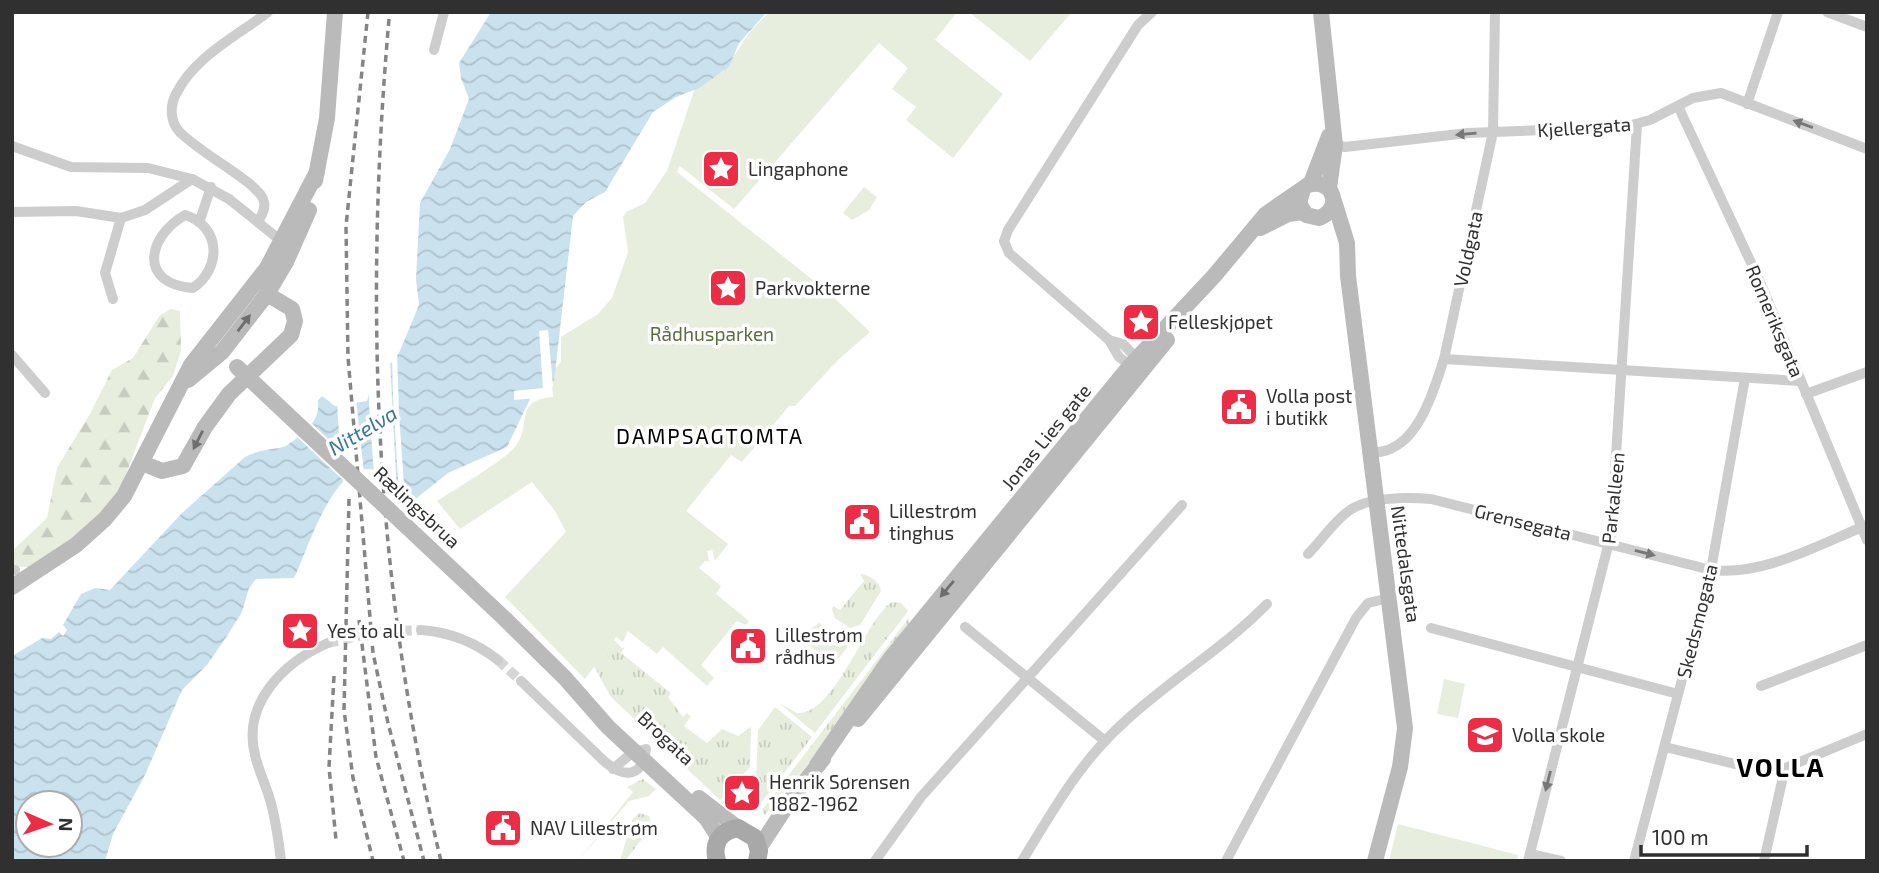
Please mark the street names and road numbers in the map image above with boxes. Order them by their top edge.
street label: Kjellergata [1536,112,1632,141]
street label: Voldgata [1448,209,1487,289]
street label: Romeriksgata [1742,261,1809,380]
street label: Jonas Lies gate [996,379,1095,494]
street label: Parkalleen [1596,451,1629,545]
street label: Rælingsbrua [369,461,465,552]
street label: Grensegata [1472,498,1574,545]
street label: Nittedalsgata [1387,504,1426,624]
street label: Skedsmogata [1671,561,1722,680]
street label: Brogata [633,706,699,769]

